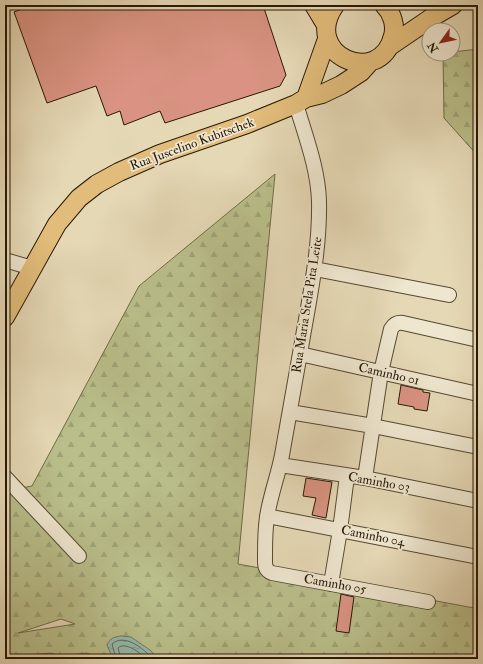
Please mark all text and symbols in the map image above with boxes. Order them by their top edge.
north arrow [421,22,461,62]
text: N [424,39,442,56]
street label: Rua Juscelino Kubitschek [128,114,257,174]
street label: Rua Maria Stela Pita Leite [288,235,326,374]
street label: Caminho 01 [357,359,421,389]
street label: Caminho 03 [347,469,411,495]
street label: Caminho 04 [340,522,407,550]
street label: Caminho 05 [302,571,368,597]

